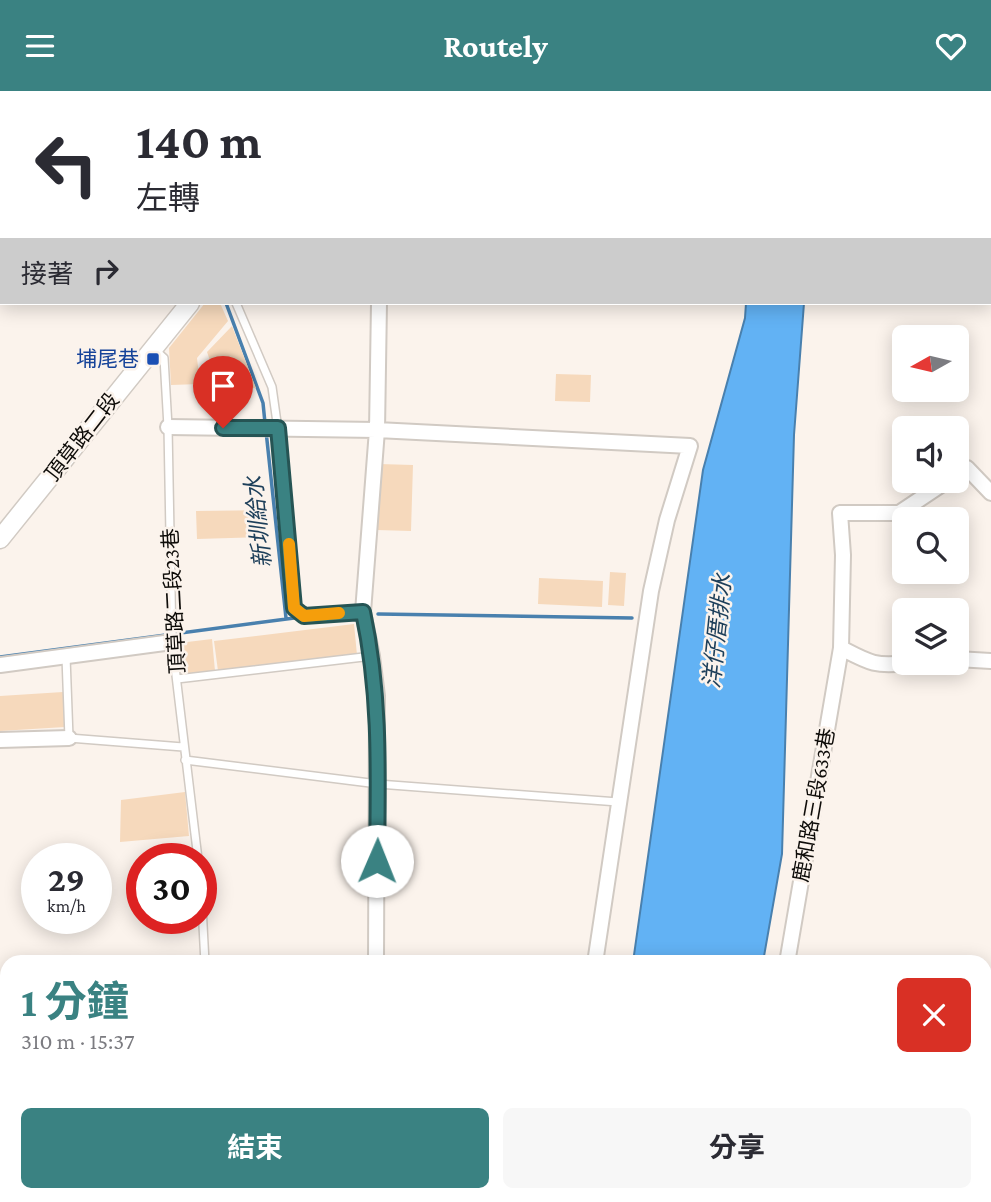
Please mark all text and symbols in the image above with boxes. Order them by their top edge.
icon: menu [21,27,59,65]
icon: heart [932,27,970,65]
text: Routely [443,28,548,64]
text: 140 m [136,114,261,169]
icon: left [21,119,112,210]
text: 左轉 [136,180,200,216]
icon: right [87,252,125,290]
text: 接著 [21,260,73,289]
north arrow [892,325,970,403]
map controls [892,325,969,675]
place label: 埔尾巷 [76,347,139,371]
marker: 埔尾巷 [145,351,161,367]
pin [193,356,253,428]
icon: arrive [204,367,242,405]
street label: 頂草路二段 [40,388,124,486]
button: sound [892,416,969,493]
water label: 新圳給水 [240,474,276,569]
button: search [892,507,969,584]
street label: 頂草路二段23巷 [158,527,190,675]
water label: 洋仔厝排水 [698,571,736,690]
button: layers [892,598,969,675]
street label: 鹿和路三段633巷 [789,726,839,884]
position arrow [340,824,414,898]
speed limit sign: 30 [126,843,217,934]
text: 29 [48,860,85,899]
text: km/h [47,896,86,916]
text: 1 分鐘 [21,978,129,1025]
button: close [897,978,971,1052]
text: 310 m · 15:37 [21,1028,135,1054]
button: 結束 [21,1108,489,1188]
button: 分享 [503,1108,971,1188]

